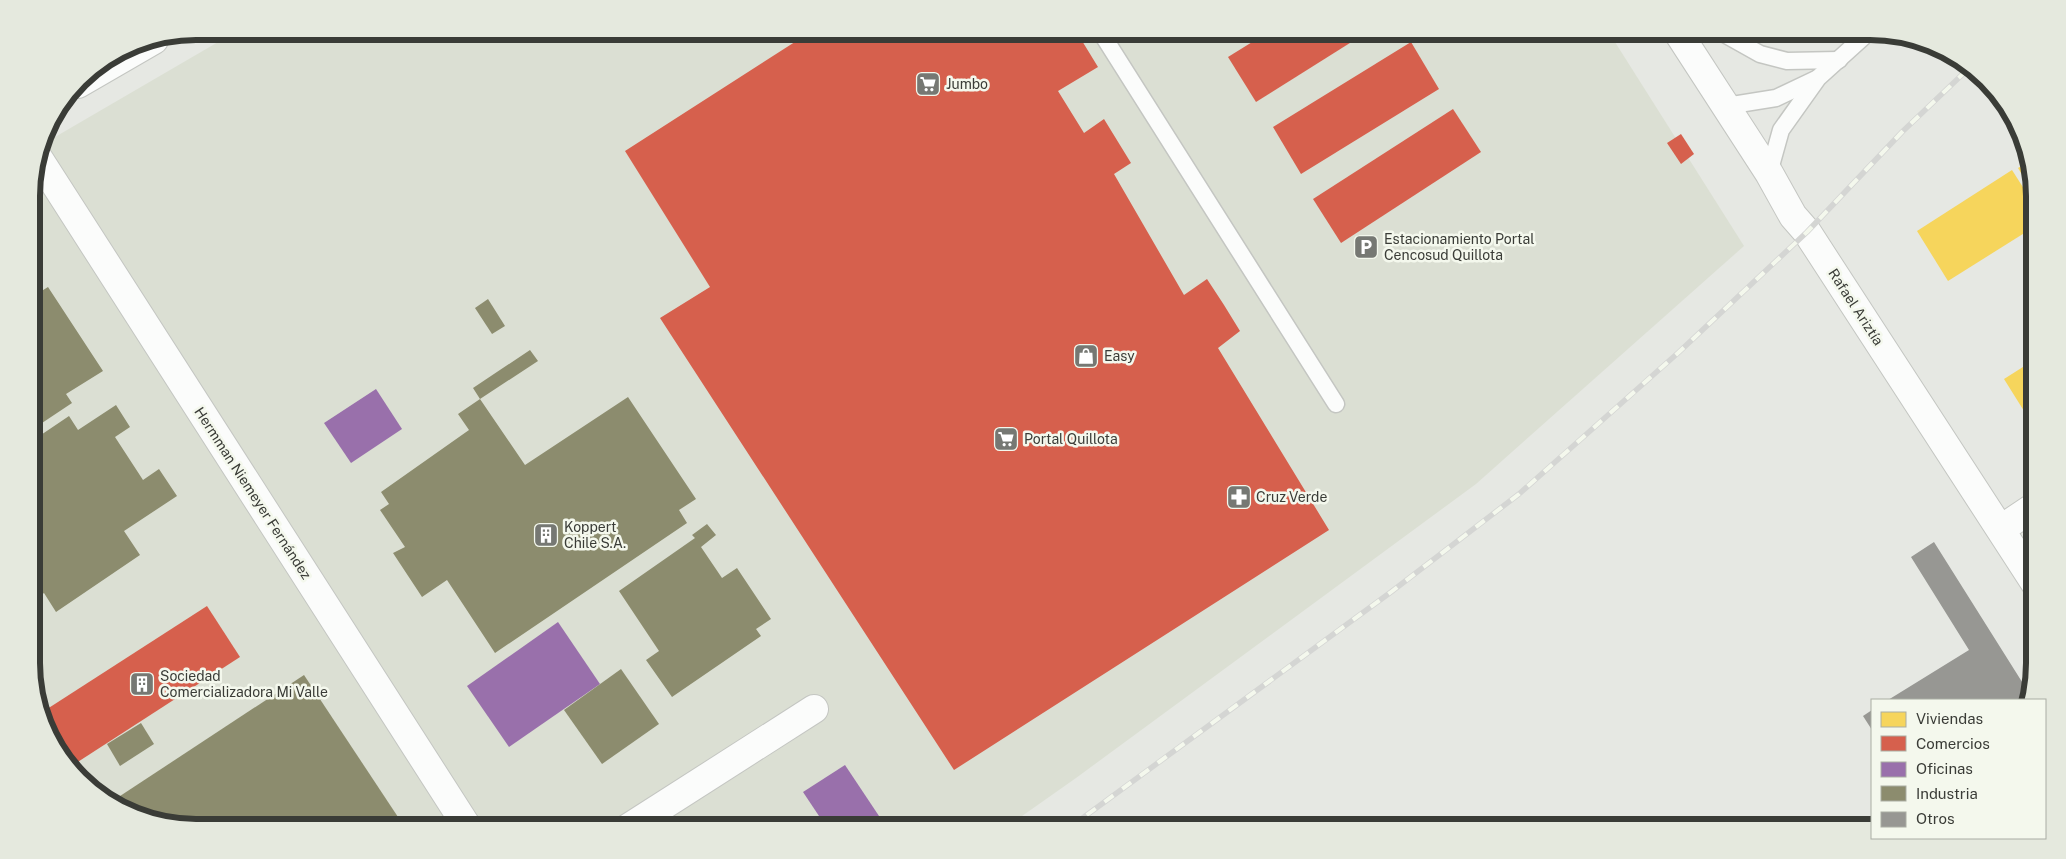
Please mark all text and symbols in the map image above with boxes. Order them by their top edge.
supermarket icon: Jumbo [915,71,941,97]
place label: Jumbo [946,76,988,92]
place label: Estacionamiento Portal Cencosud Quillota [1384,231,1534,263]
parking icon: Estacionamiento Portal Cencosud Quillota [1353,234,1379,260]
street label: Rafael Ariztía [1825,266,1887,348]
shop icon: Easy [1073,343,1099,369]
place label: Easy [1104,348,1135,364]
street label: Hermman Niemeyer Fernández [191,404,315,582]
supermarket icon: Portal Quillota [993,426,1019,452]
place label: Portal Quillota [1024,431,1118,447]
pharmacy icon: Cruz Verde [1226,484,1252,510]
place label: Cruz Verde [1256,489,1327,505]
place label: Koppert Chile S.A. [564,519,626,551]
building icon: Koppert Chile S.A. [533,522,559,548]
place label: Sociedad Comercializadora Mi Valle [160,668,328,700]
building icon: Sociedad Comercializadora Mi Valle [129,671,155,697]
legend [1871,699,2046,839]
text: Viviendas [1916,710,1983,727]
text: Comercios [1916,735,1990,752]
text: Oficinas [1916,760,1973,777]
text: Industria [1916,785,1978,802]
text: Otros [1916,810,1955,827]

